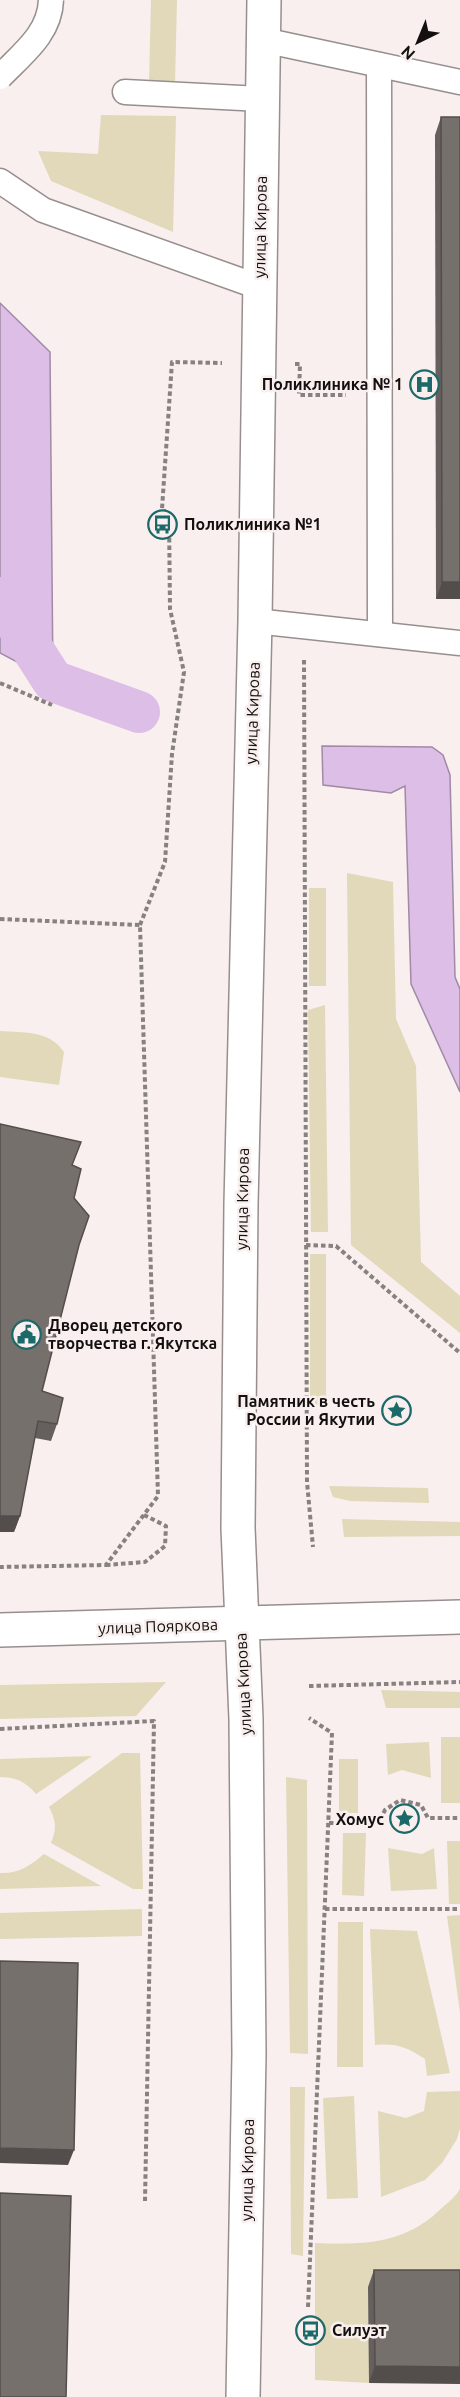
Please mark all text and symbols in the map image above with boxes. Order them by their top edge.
north arrow [388,12,448,72]
text: N [397,42,418,64]
street label: улица Кирова [250,176,270,278]
hospital icon: Поликлиника № 1 [408,368,440,400]
place label: Поликлиника № 1 [262,375,403,393]
bus stop icon: Поликлиника №1 [147,508,179,540]
place label: Поликлиника №1 [184,515,321,533]
street label: улица Кирова [241,661,263,765]
street label: улица Кирова [232,1148,252,1250]
place label: Дворец детского творчества г. Якутска [48,1316,217,1352]
public building icon: Дворец детского творчества г. Якутска [11,1318,43,1350]
place label: Памятник в честь России и Якутии [237,1392,375,1428]
place icon: Памятник в честь России и Якутии [380,1394,412,1426]
street label: улица Пояркова [98,1615,218,1637]
street label: улица Кирова [231,1632,255,1736]
place icon: Хомус [389,1803,421,1835]
place label: Хомус [336,1810,384,1828]
street label: улица Кирова [237,2119,257,2221]
bus stop icon: Силуэт [295,2314,327,2346]
place label: Силуэт [332,2321,387,2339]

